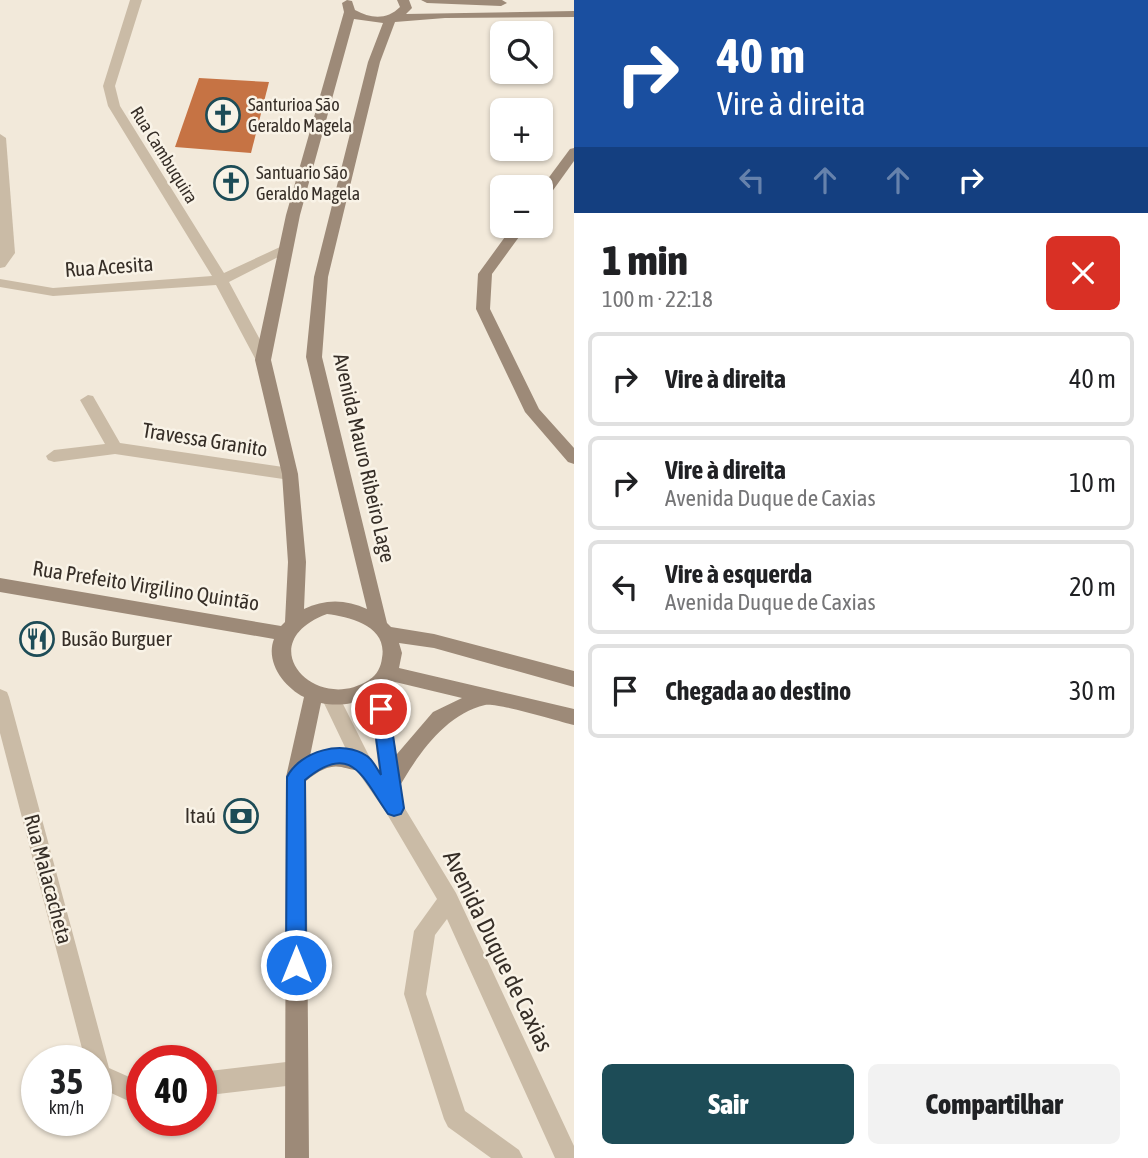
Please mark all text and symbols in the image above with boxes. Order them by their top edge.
map controls [490,21,553,238]
button: search [490,21,553,84]
text: 40 m [717,27,805,83]
icon: right [602,28,693,119]
text: Vire à direita [717,85,866,122]
place label: Santurioa São Geraldo Magela [248,94,352,136]
church icon: Santurioa São Geraldo Magela [204,96,242,134]
button: + [490,98,553,161]
street label: Rua Cambuquira [126,103,202,207]
icon: left [733,161,771,199]
icon: ahead [806,161,844,199]
icon: ahead [879,161,917,199]
icon: right [952,161,990,199]
place label: Santuario São Geraldo Magela [256,162,360,204]
church icon: Santuario São Geraldo Magela [212,164,250,202]
button: − [490,175,553,238]
text: 1 min [602,236,688,284]
button: close [1046,236,1120,310]
street label: Rua Acesita [64,251,154,281]
text: 100 m · 22:18 [602,286,713,312]
street label: Avenida Mauro Ribeiro Lage [329,351,401,564]
icon: right [606,360,644,398]
text: Vire à direita [665,364,786,394]
text: 40 m [1069,364,1116,394]
street label: Travessa Granito [141,417,269,461]
text: Vire à direita [665,455,786,485]
icon: right [606,464,644,502]
text: 10 m [1069,468,1116,498]
text: Avenida Duque de Caxias [665,485,876,511]
street label: Rua Prefeito Virgilino Quintão [31,555,261,615]
text: Vire à esquerda [665,559,812,589]
icon: left [606,568,644,606]
text: 20 m [1069,572,1116,602]
text: Avenida Duque de Caxias [665,589,876,615]
restaurant icon: Busão Burguer [18,620,56,658]
place label: Busão Burguer [61,626,172,650]
icon: arrive [606,672,644,710]
text: Chegada ao destino [665,676,851,706]
text: 30 m [1069,676,1116,706]
pin [351,679,411,739]
icon: arrive [362,690,400,728]
bank icon: Itaú [222,797,260,835]
place label: Itaú [185,803,216,827]
street label: Rua Malacacheta [20,811,78,946]
street label: Avenida Duque de Caxias [438,846,559,1055]
position arrow [259,928,333,1002]
speed limit sign: 40 [126,1045,217,1136]
text: 35 [50,1061,83,1101]
button: Sair [602,1064,854,1144]
button: Compartilhar [868,1064,1120,1144]
text: km/h [49,1097,84,1118]

